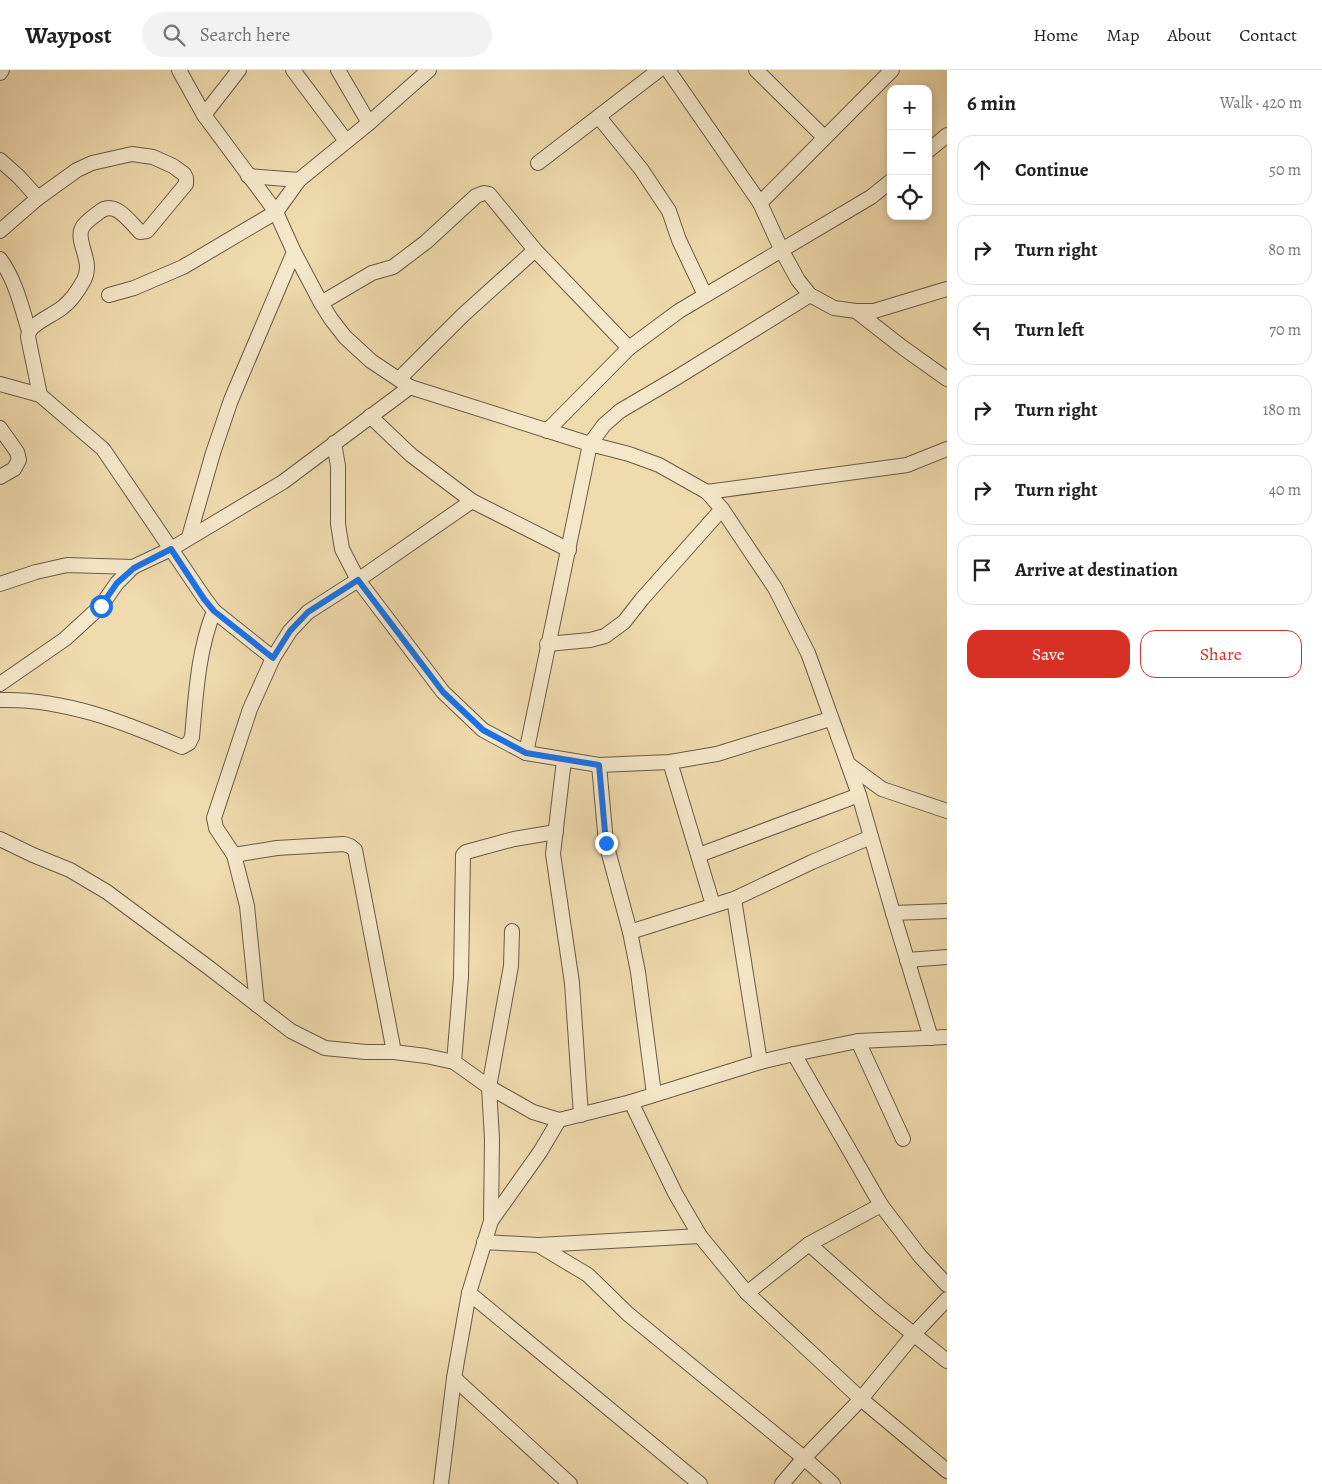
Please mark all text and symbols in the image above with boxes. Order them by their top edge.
search box [142,12,492,57]
text: Waypost [25,19,112,51]
icon: search [160,21,188,49]
text: Search here [200,22,290,48]
text: Home [1033,23,1078,47]
text: Map [1106,23,1139,47]
text: About [1167,23,1211,47]
text: Contact [1239,23,1297,47]
map controls [887,85,932,220]
button: + [887,85,932,130]
text: 6 min [967,89,1016,117]
text: Walk · 420 m [1220,92,1302,114]
button: − [887,130,932,175]
icon: ahead [968,156,996,184]
text: Continue [1015,157,1089,183]
text: 50 m [1269,159,1301,181]
button: locate [887,175,932,220]
icon: right [968,236,996,264]
text: Turn right [1015,237,1097,263]
text: 80 m [1268,239,1301,261]
icon: left [968,316,996,344]
text: Turn left [1015,317,1084,343]
text: 70 m [1269,319,1301,341]
icon: right [968,396,996,424]
text: Turn right [1015,397,1097,423]
text: 180 m [1263,399,1301,421]
icon: right [968,476,996,504]
text: Turn right [1015,477,1097,503]
text: 40 m [1269,479,1301,501]
icon: arrive [968,556,996,584]
text: Arrive at destination [1015,557,1178,583]
route start [90,595,113,618]
button: Save [967,630,1130,678]
button: Share [1140,630,1302,678]
route end [595,832,618,855]

